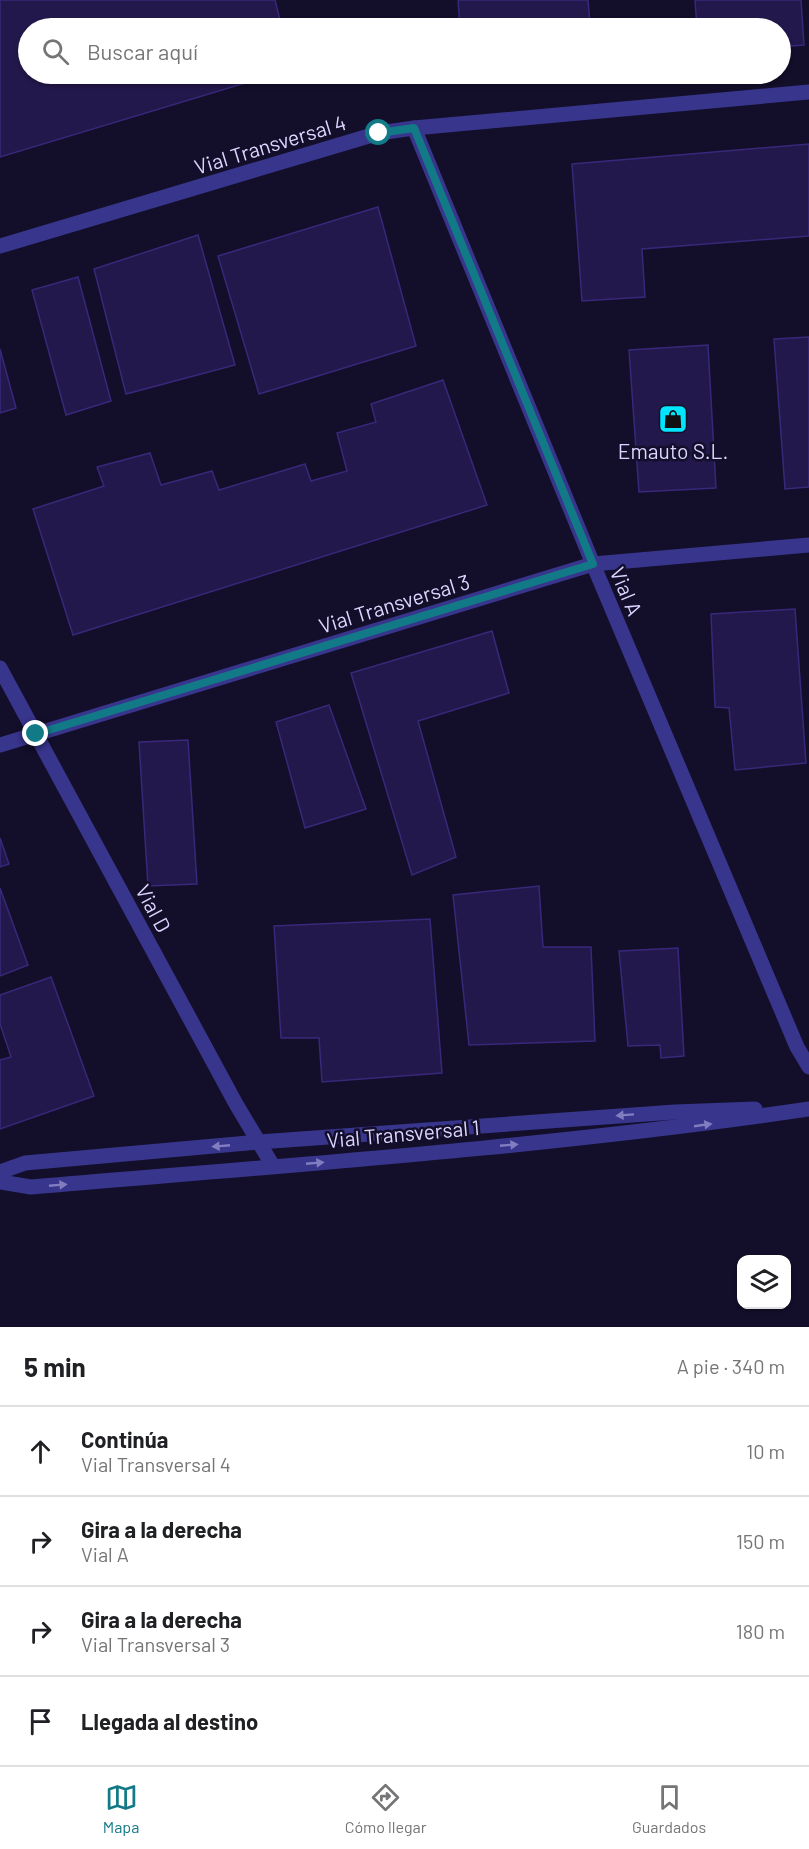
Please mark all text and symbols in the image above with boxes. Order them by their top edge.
search box [18,18,791,84]
icon: search [39,35,72,68]
text: Buscar aquí [87,38,198,64]
street label: Vial Transversal 4 [191,109,349,179]
route start [365,119,391,145]
shop icon: Emauto S.L. [657,403,689,435]
place label: Emauto S.L. [618,438,728,463]
street label: Vial A [606,563,648,619]
street label: Vial Transversal 3 [316,568,472,638]
route end [22,720,48,746]
street label: Vial D [131,880,177,936]
one-way arrow [615,1111,634,1120]
street label: Vial Transversal 1 [326,1114,480,1152]
one-way arrow [694,1120,713,1129]
one-way arrow [500,1140,519,1150]
one-way arrow [211,1141,230,1151]
one-way arrow [306,1158,325,1168]
one-way arrow [49,1180,68,1189]
map controls [737,1255,791,1309]
button: layers [737,1255,791,1309]
text: 5 min [24,1351,86,1382]
text: A pie · 340 m [677,1354,785,1378]
text: Continúa [81,1426,168,1452]
icon: ahead [24,1435,57,1468]
text: 10 m [746,1439,785,1463]
text: Vial Transversal 4 [81,1452,231,1476]
text: Gira a la derecha [81,1516,242,1542]
icon: right [24,1525,57,1558]
text: 150 m [736,1529,785,1553]
text: Vial A [81,1542,129,1566]
text: Gira a la derecha [81,1606,242,1632]
icon: right [24,1615,57,1648]
text: 180 m [736,1619,785,1643]
text: Vial Transversal 3 [81,1632,230,1656]
icon: arrive [24,1705,57,1738]
text: Llegada al destino [81,1708,258,1734]
tab: Mapa [103,1781,139,1836]
tab: Cómo llegar [345,1781,427,1836]
tab: Guardados [632,1781,706,1836]

